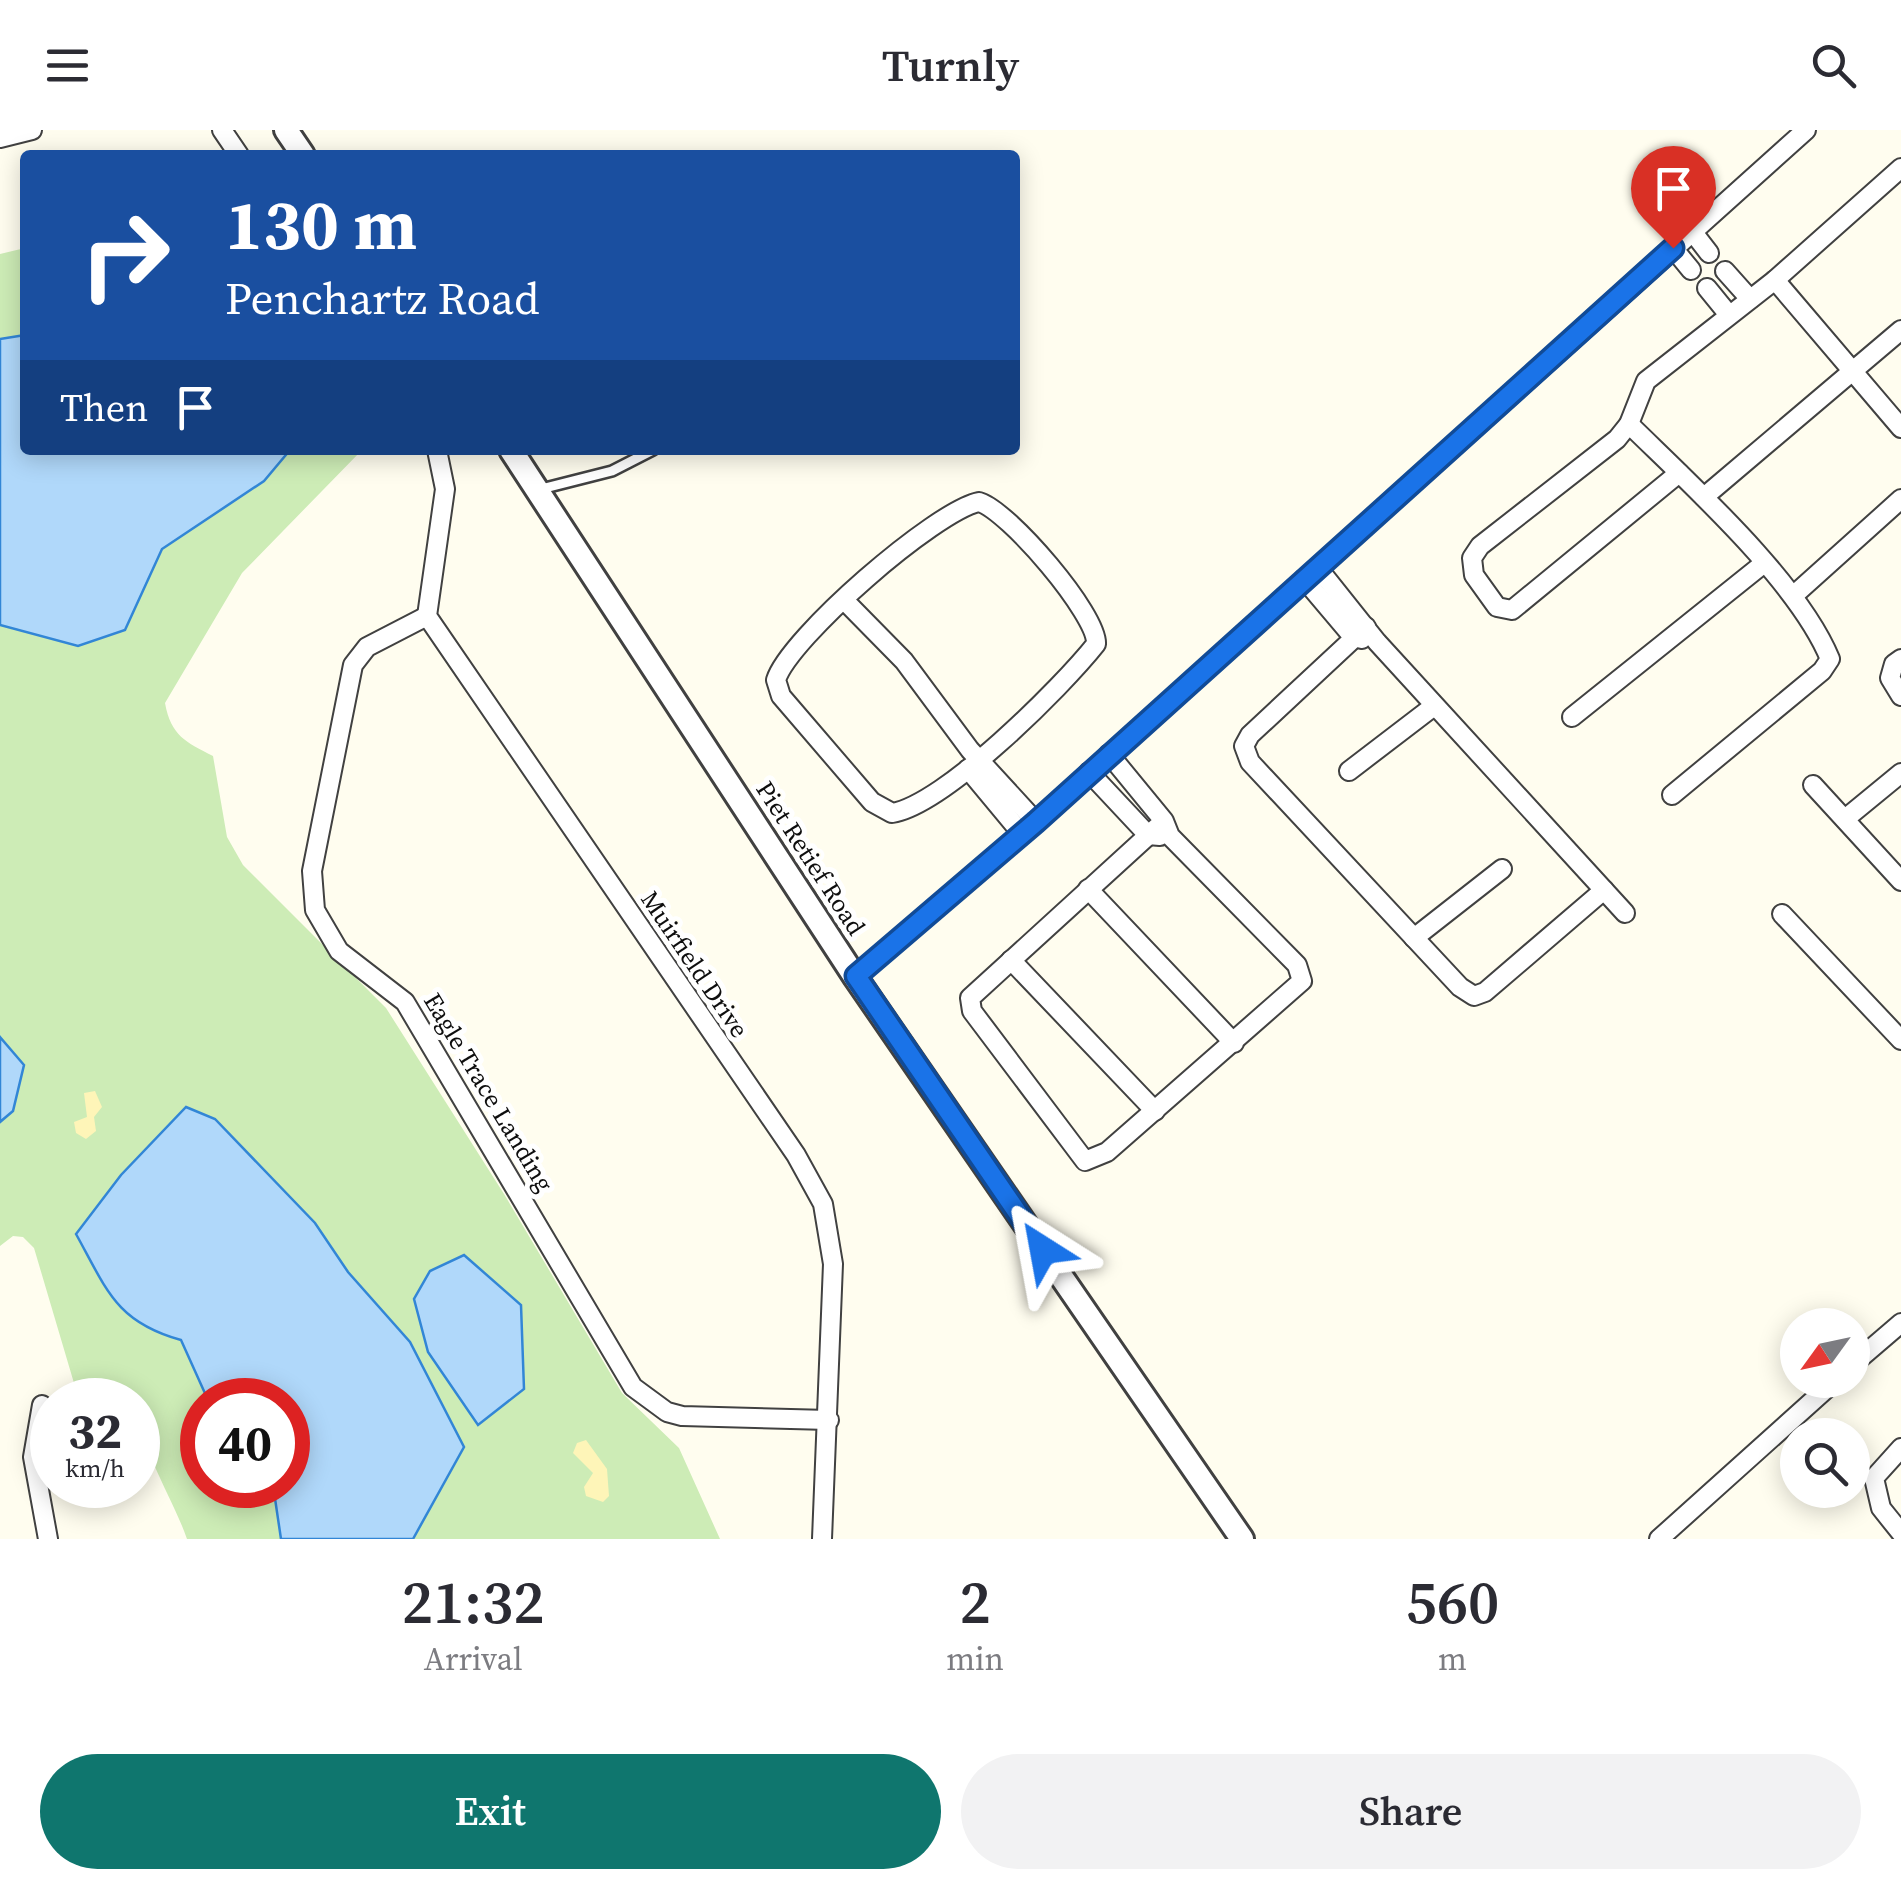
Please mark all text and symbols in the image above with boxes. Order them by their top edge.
text: Turnly [882,34,1019,96]
icon: menu [40,38,95,93]
icon: search [1806,38,1861,93]
pin [1631,146,1716,249]
icon: arrive [1646,161,1701,216]
text: 130 m [225,176,417,272]
icon: right [60,190,190,320]
text: Penchartz Road [225,267,540,329]
icon: arrive [168,380,223,435]
text: Then [60,382,148,434]
street label: Piet Retief Road [748,774,874,942]
street label: Muirfield Drive [633,884,757,1044]
street label: Eagle Trace Landing [416,986,562,1198]
position arrow [991,1198,1095,1302]
north arrow [1780,1308,1870,1398]
map controls [1780,1308,1870,1508]
speed limit sign: 40 [180,1378,310,1508]
text: 32 [68,1396,122,1465]
button: search [1780,1418,1870,1508]
text: km/h [65,1451,125,1485]
text: 21:32 [402,1561,545,1643]
text: 2 [960,1561,991,1643]
text: 560 [1406,1561,1499,1643]
text: Arrival [424,1637,523,1681]
text: min [946,1637,1004,1681]
text: m [1438,1637,1467,1681]
button: Exit [40,1754,941,1869]
button: Share [961,1754,1861,1869]

